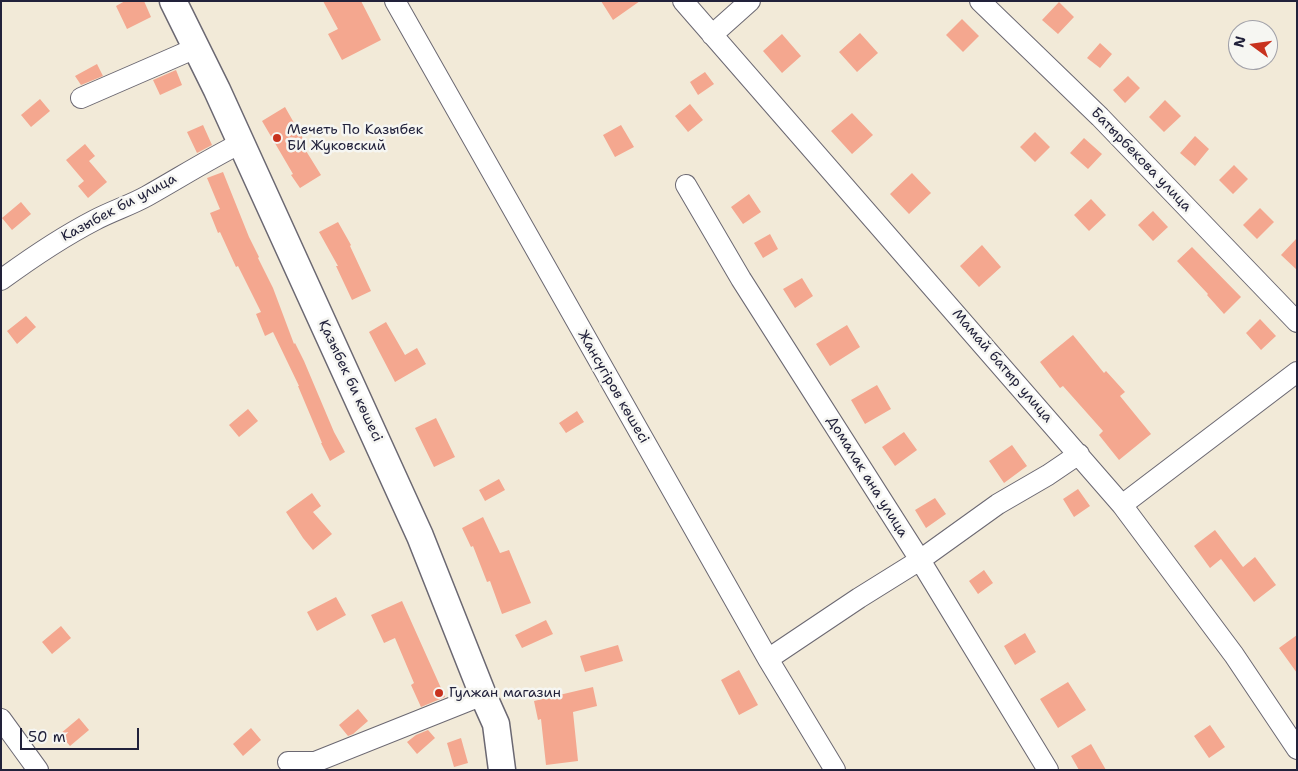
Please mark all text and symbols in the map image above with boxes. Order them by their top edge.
north arrow [1228,20,1278,70]
text: N [1229,34,1249,49]
street label: Батырбекова улица [1087,105,1195,215]
place label: Мечеть По Казыбек БИ Жуковский [287,122,423,154]
marker: Мечеть По Казыбек БИ Жуковский [271,132,283,144]
street label: Казыбек би улица [59,171,179,245]
street label: Мамай батыр улица [948,306,1056,426]
street label: Қазыбек би көшесі [314,317,386,445]
street label: Жансүгіров көшесі [574,327,652,447]
street label: Домалак ана улица [823,413,911,541]
place label: Гулжан магазин [449,685,561,701]
marker: Гулжан магазин [433,687,445,699]
scale bar [22,718,141,750]
text: 50 m [28,727,66,747]

